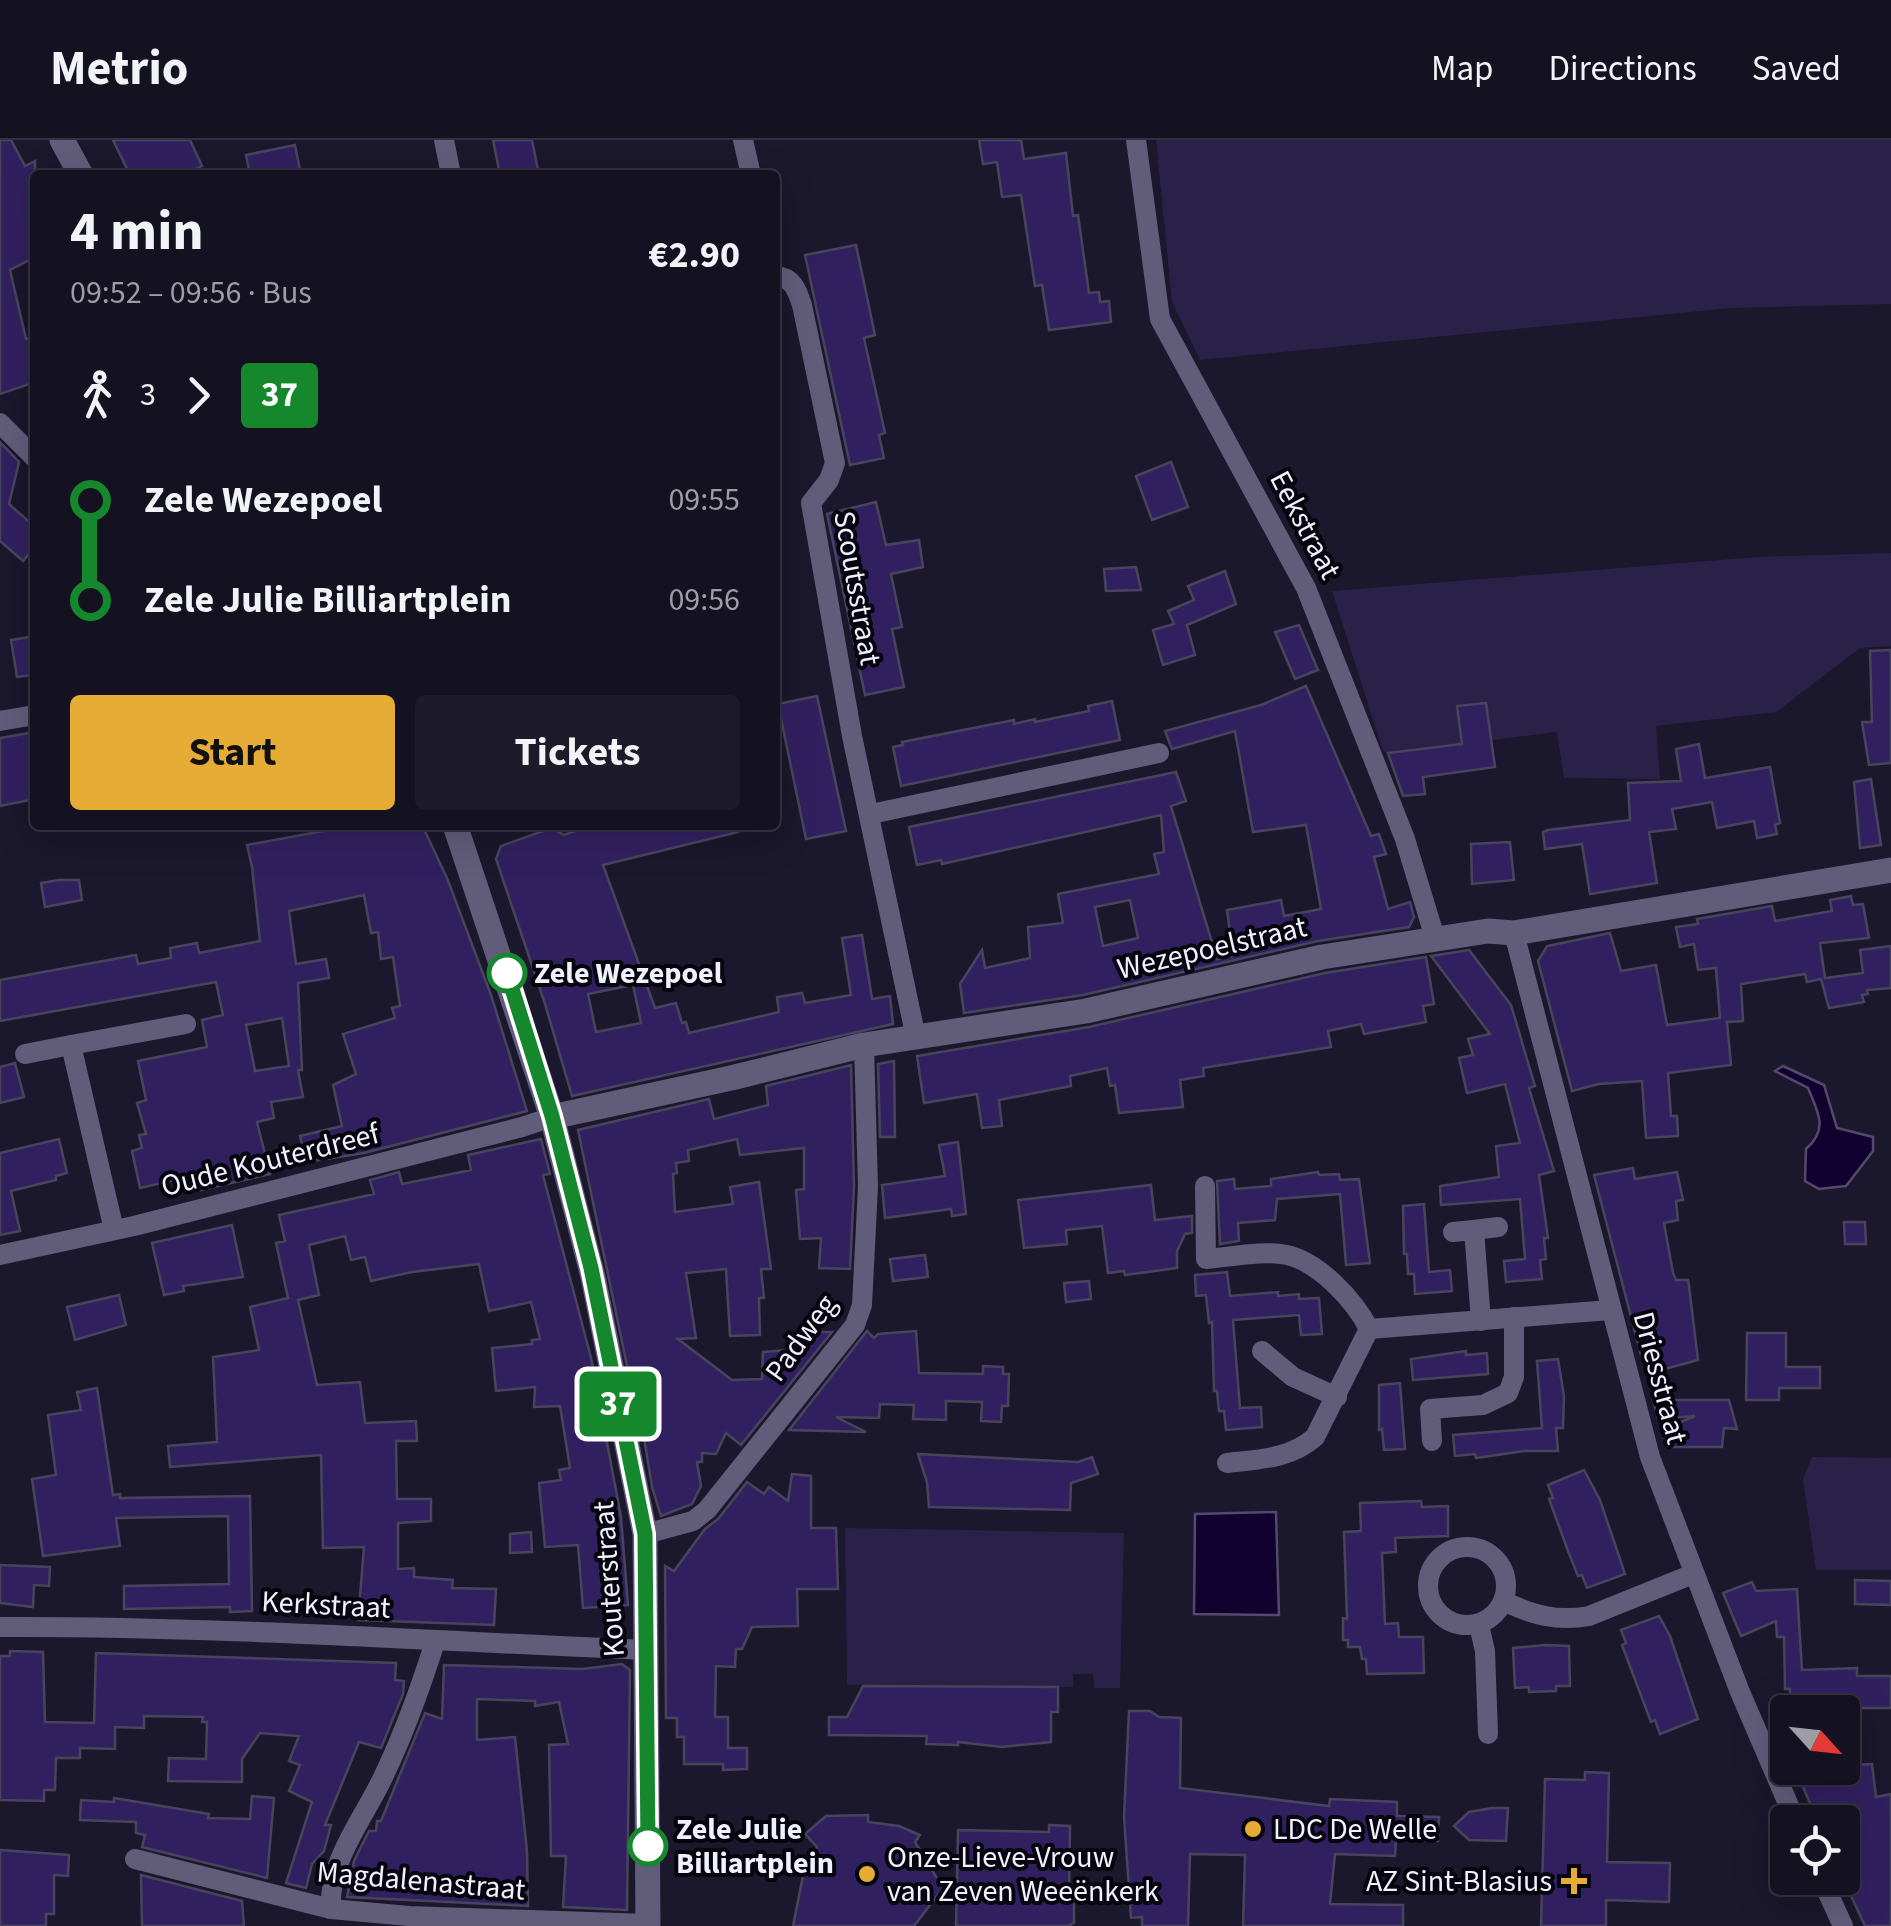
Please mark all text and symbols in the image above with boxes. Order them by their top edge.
text: Metrio [50,35,188,103]
text: Map [1431,44,1494,94]
text: Directions [1549,44,1697,94]
text: Saved [1752,44,1841,94]
text: 4 min [70,193,204,271]
text: €2.90 [648,228,740,282]
text: 09:52 – 09:56 · Bus [70,270,312,316]
icon: walk [70,368,125,423]
icon: forward [171,368,226,423]
text: 37 [261,370,298,420]
text: 3 [140,372,156,418]
street label: Eekstraat [1259,463,1351,587]
text: Zele Wezepoel [144,473,382,527]
text: 09:55 [668,477,740,523]
street label: Scoutsstraat [822,508,892,668]
text: Zele Julie Billiartplein [144,573,511,627]
text: 09:56 [668,577,740,623]
button: Start [70,695,395,810]
button: Tickets [415,695,740,810]
street label: Wezepoelstraat [1113,905,1311,991]
place label: Zele Wezepoel [534,952,723,995]
marker: Zele Wezepoel [488,954,526,992]
street label: Oude Kouterdreef [156,1112,385,1208]
street label: Padweg [755,1285,847,1391]
street label: Driesstraat [1622,1307,1698,1449]
line badge: 37 [573,1372,663,1436]
text: 37 [600,1379,636,1429]
street label: Kouterstraat [582,1499,636,1659]
street label: Kerkstraat [260,1580,392,1630]
north arrow [1770,1695,1860,1785]
map controls [1770,1695,1860,1895]
button: locate [1770,1805,1860,1895]
place label: Zele Julie Billiartplein [676,1808,834,1885]
place label: LDC De Welle [1273,1808,1437,1851]
marker: LDC De Welle [1242,1818,1264,1840]
marker: Zele Julie Billiartplein [629,1827,667,1865]
place label: Onze-Lieve-Vrouw van Zeven Weeënkerk [887,1836,1159,1913]
street label: Magdalenastraat [315,1850,527,1912]
place label: AZ Sint-Blasius [1366,1860,1552,1903]
marker: Onze-Lieve-Vrouw van Zeven Weeënkerk [856,1863,878,1885]
marker: AZ Sint-Blasius [1561,1868,1587,1894]

